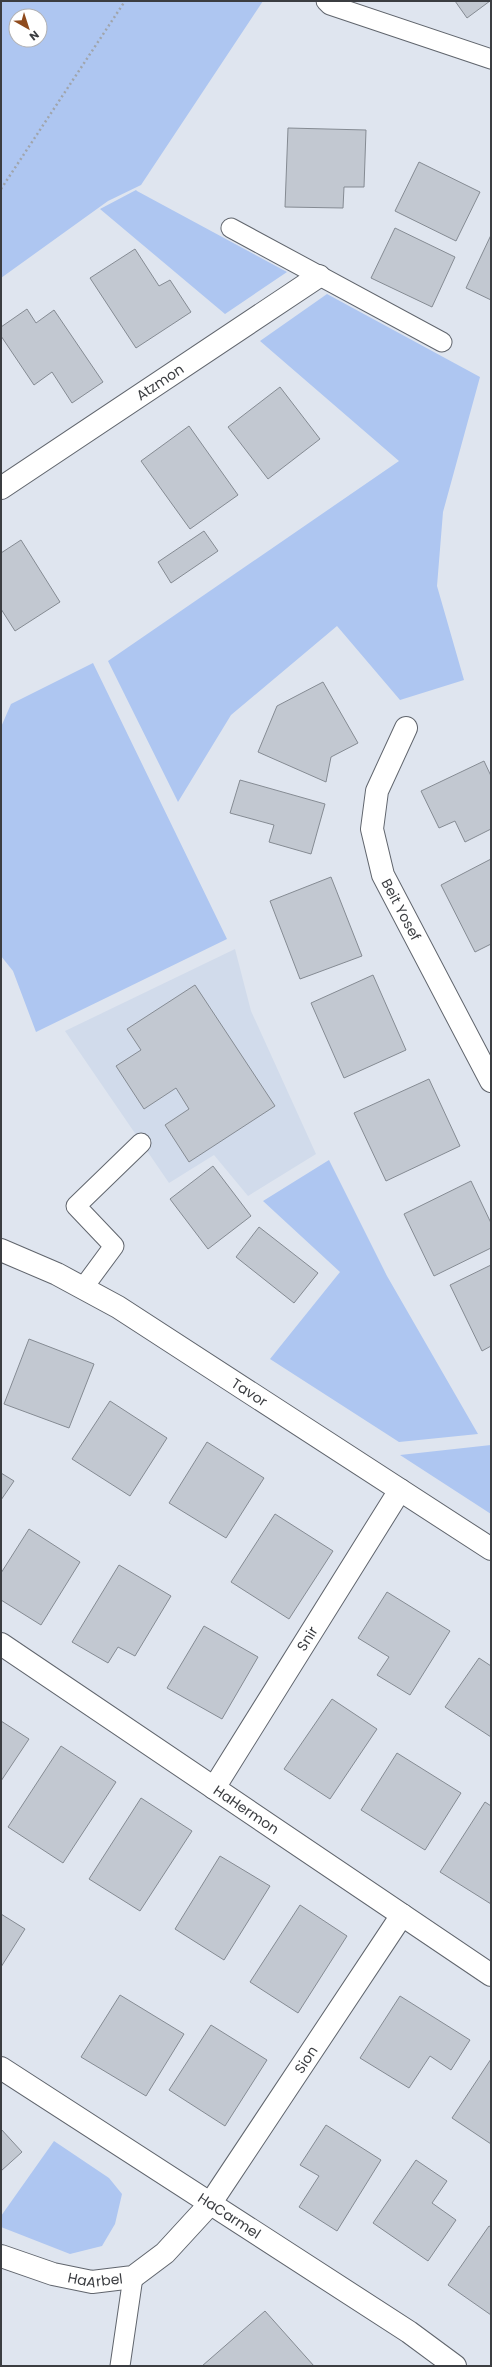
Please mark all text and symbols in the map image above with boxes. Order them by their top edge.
north arrow [8,8,48,48]
text: N [26,27,43,45]
street label: Atzmon [132,359,188,405]
street label: Beit Yosef [377,875,426,944]
street label: Tavor [228,1373,271,1411]
street label: Snir [292,1622,323,1655]
street label: HaHermon [210,1780,283,1839]
street label: Sion [289,2042,322,2077]
street label: HaCarmel [194,2188,265,2244]
street label: HaArbel [66,2267,124,2293]

